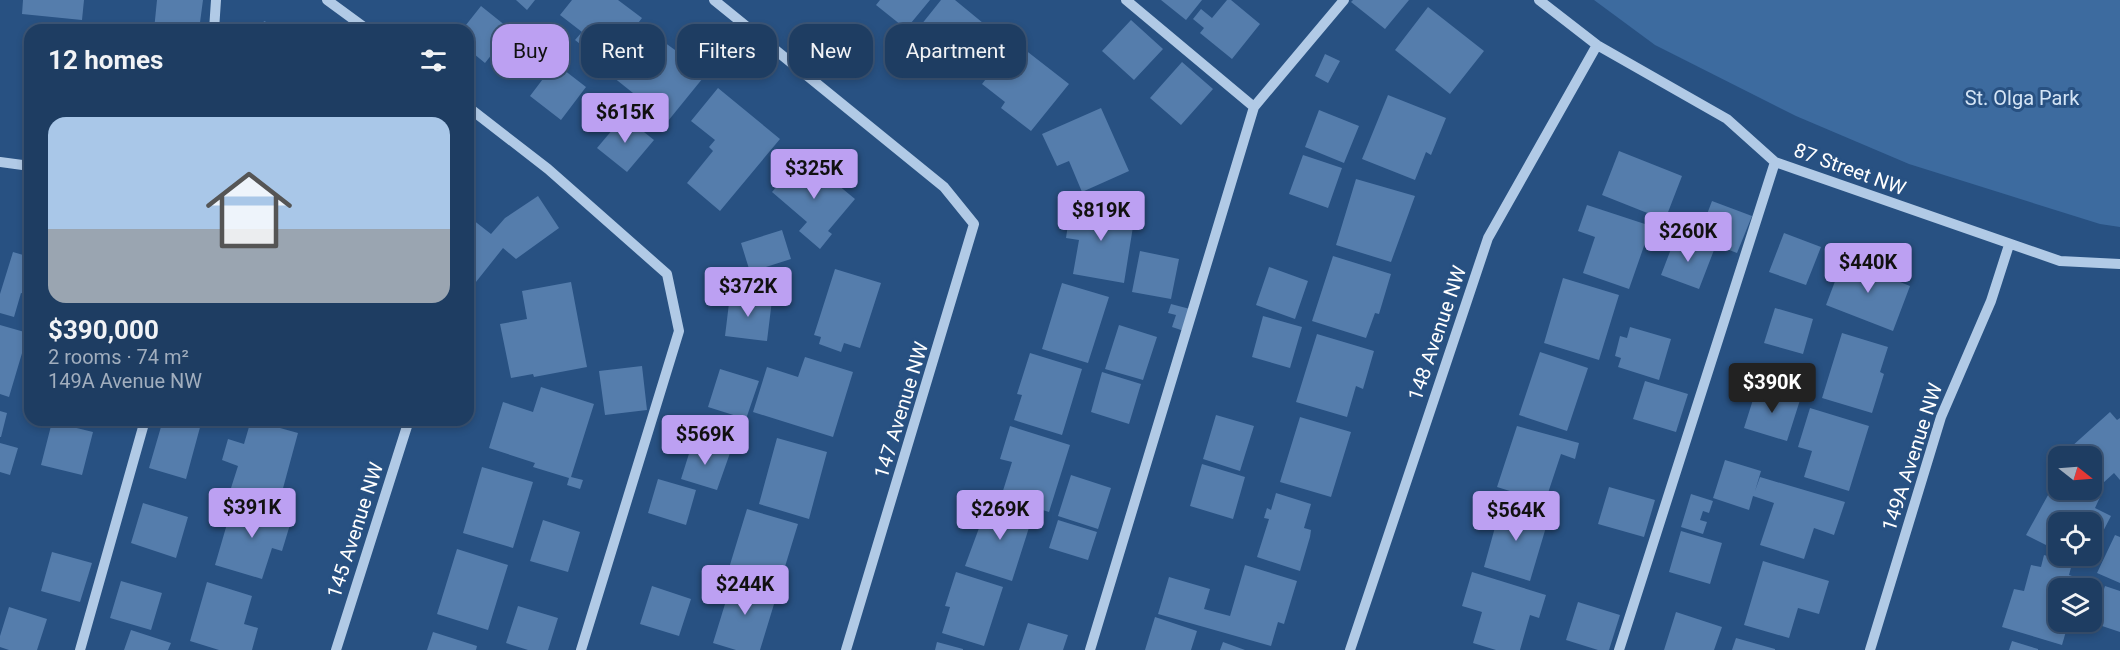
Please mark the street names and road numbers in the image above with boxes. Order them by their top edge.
street label: 87 Street NW [1791,138,1909,200]
street label: 148 Avenue NW [1403,262,1471,404]
street label: 147 Avenue NW [869,339,933,481]
street label: 149A Avenue NW [1877,380,1947,534]
street label: 145 Avenue NW [322,459,388,601]

